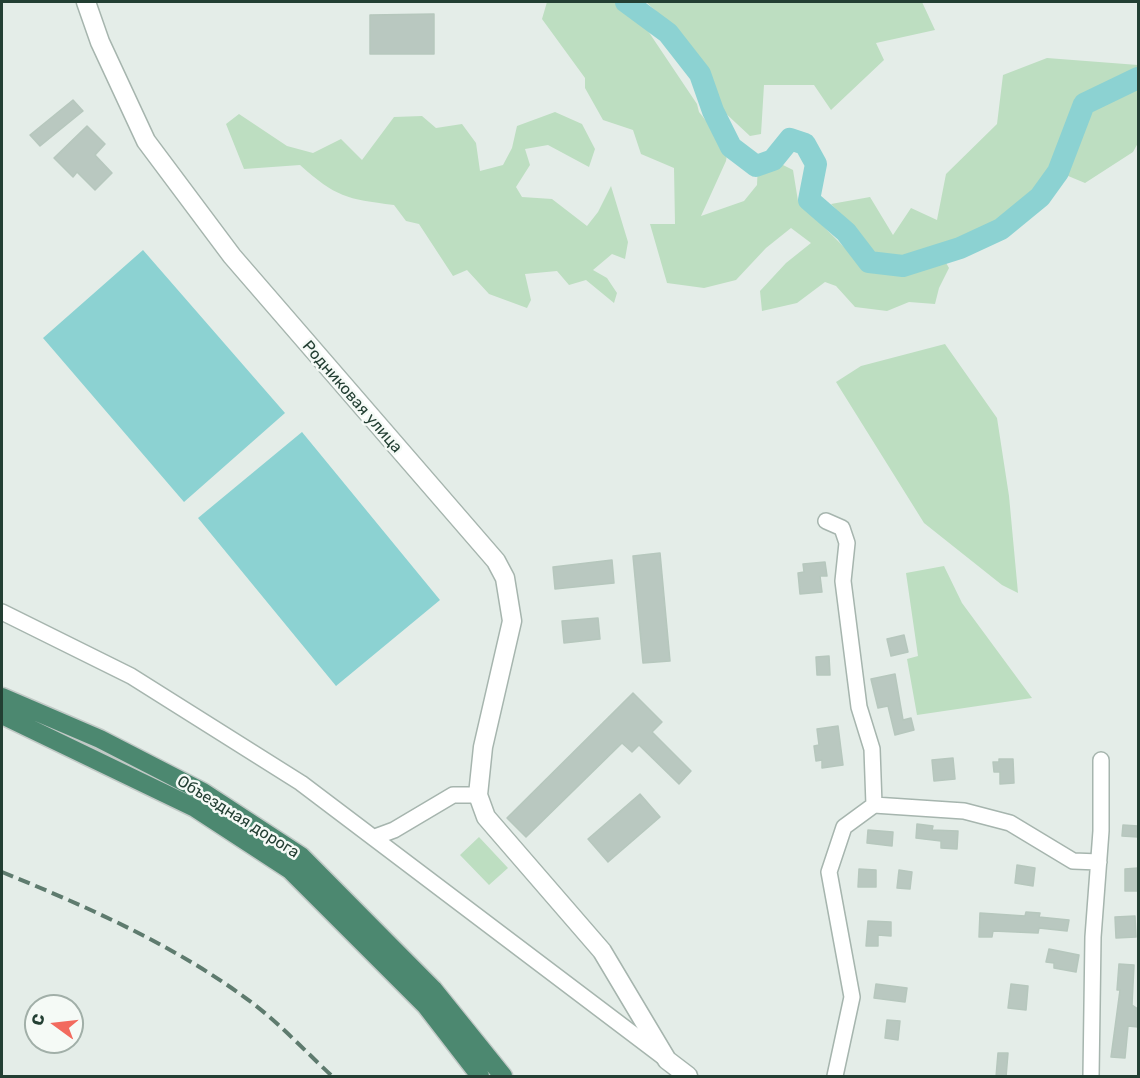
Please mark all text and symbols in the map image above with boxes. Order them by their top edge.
street label: Родниковая улица [298,337,406,457]
street label: Объездная дорога [173,772,303,862]
north arrow [24,994,84,1054]
text: С [27,1012,49,1028]

